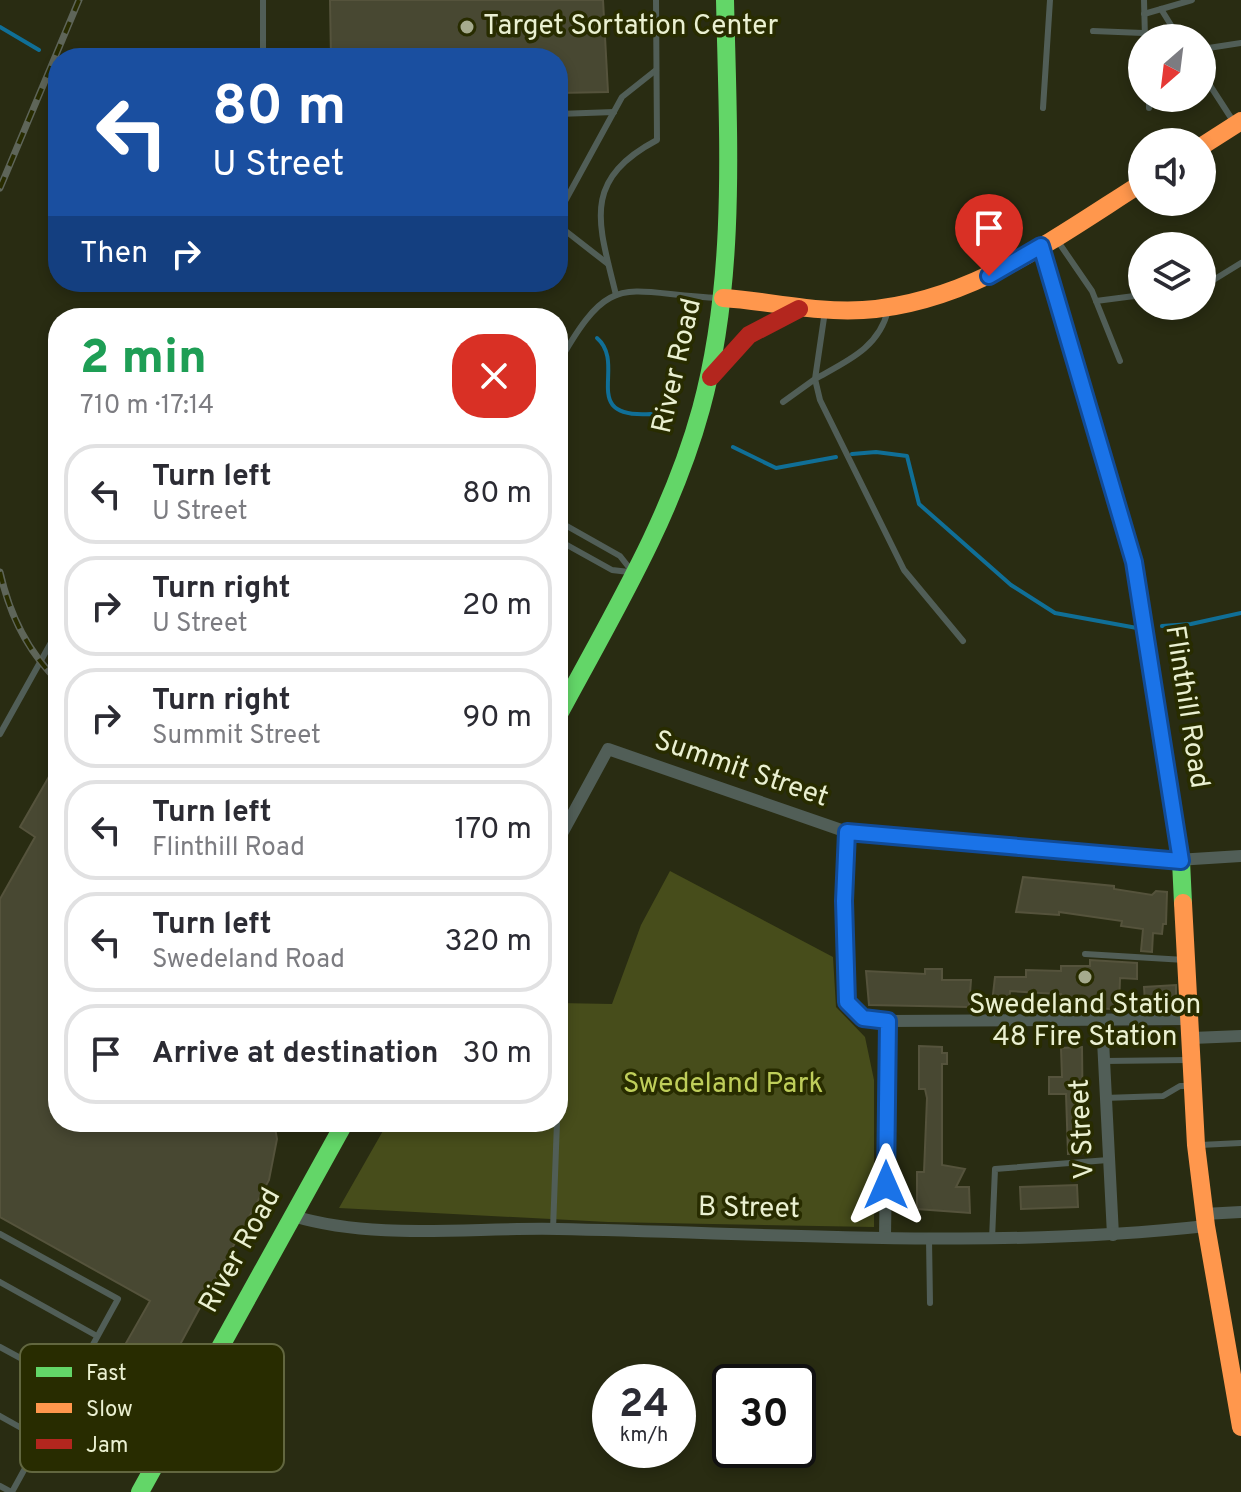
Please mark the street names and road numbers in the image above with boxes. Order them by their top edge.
street label: River Road [645,295,711,437]
street label: Flinthill Road [1155,623,1217,791]
street label: Summit Street [649,723,833,817]
street label: V Street [1062,1078,1104,1180]
street label: River Road [192,1182,290,1320]
street label: B Street [698,1190,800,1228]

